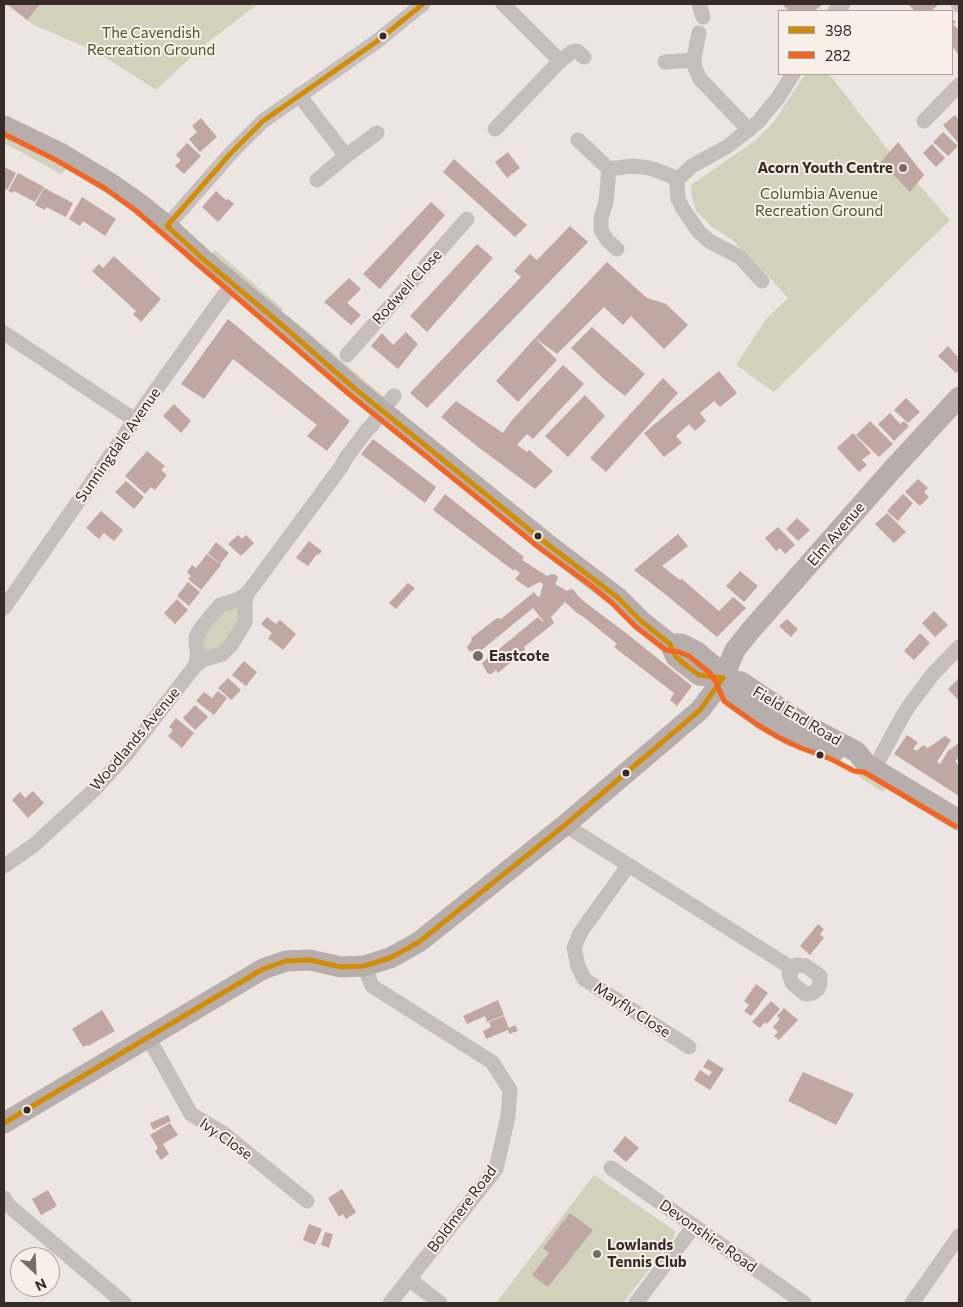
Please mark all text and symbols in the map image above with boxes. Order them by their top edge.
legend [778,10,953,75]
text: 398 [825,21,852,39]
park label: The Cavendish Recreation Ground [87,24,215,59]
unlabelled marker [378,31,388,41]
text: 282 [825,46,851,64]
place label: Acorn Youth Centre [757,159,893,177]
marker: Acorn Youth Centre [897,162,909,174]
park label: Columbia Avenue Recreation Ground [755,185,883,220]
street label: Rodwell Close [369,246,445,328]
street label: Sunningdale Avenue [72,384,164,506]
street label: Elm Avenue [803,498,869,570]
unlabelled marker [533,531,543,541]
place label: Eastcote [489,647,549,665]
marker: Eastcote [471,649,485,663]
street label: Field End Road [750,683,844,749]
street label: Woodlands Avenue [87,684,183,794]
unlabelled marker [815,750,825,760]
unlabelled marker [621,768,631,778]
street label: Mayfly Close [590,979,674,1041]
unlabelled marker [22,1105,32,1115]
street label: Ivy Close [196,1114,256,1164]
street label: Boldmere Road [424,1162,500,1256]
street label: Devonshire Road [656,1196,760,1276]
place label: Lowlands Tennis Club [607,1236,687,1271]
north arrow [10,1247,60,1297]
marker: Lowlands Tennis Club [591,1248,603,1260]
text: N [33,1275,49,1295]

